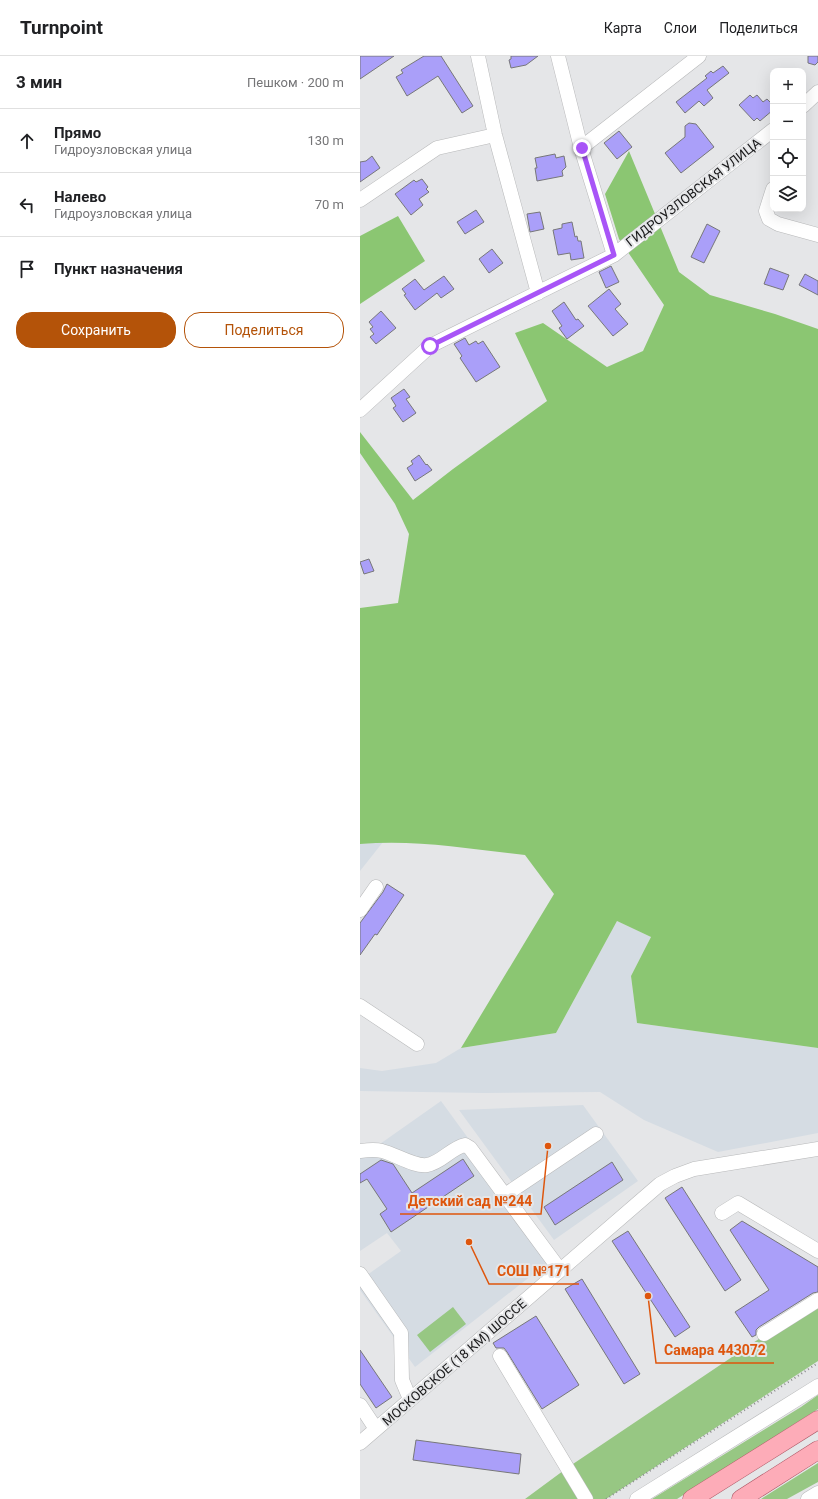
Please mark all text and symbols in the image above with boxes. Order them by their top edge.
text: Turnpoint [20,16,103,39]
text: Карта [604,20,642,36]
text: Слои [664,20,697,36]
text: Поделиться [719,20,798,36]
map controls [770,68,806,212]
button: + [770,68,806,104]
text: 3 мин [16,72,62,92]
text: Пешком · 200 m [247,75,344,90]
button: − [770,104,806,140]
text: Прямо [54,124,101,142]
icon: ahead [16,130,38,152]
text: 130 m [307,133,344,148]
street label: ГИДРОУЗЛОВСКАЯ УЛИЦА [623,135,764,250]
route end [573,139,591,157]
button: locate [770,140,806,176]
text: Гидроузловская улица [54,142,192,157]
button: layers [770,176,806,212]
text: Налево [54,188,106,206]
icon: left [16,194,38,216]
text: 70 m [315,197,344,212]
text: Гидроузловская улица [54,206,192,221]
icon: arrive [16,258,38,280]
text: Пункт назначения [54,260,183,278]
button: Сохранить [16,312,176,348]
button: Поделиться [184,312,344,348]
route start [421,337,439,355]
callout: Детский сад №244 [400,1188,541,1214]
text: Детский сад №244 [408,1193,532,1209]
callout: СОШ №171 [489,1258,579,1284]
text: СОШ №171 [497,1263,571,1279]
street label: МОСКОВСКОЕ (18 КМ) ШОССЕ [379,1296,529,1429]
callout: Самара 443072 [656,1337,774,1363]
text: Самара 443072 [664,1342,766,1358]

